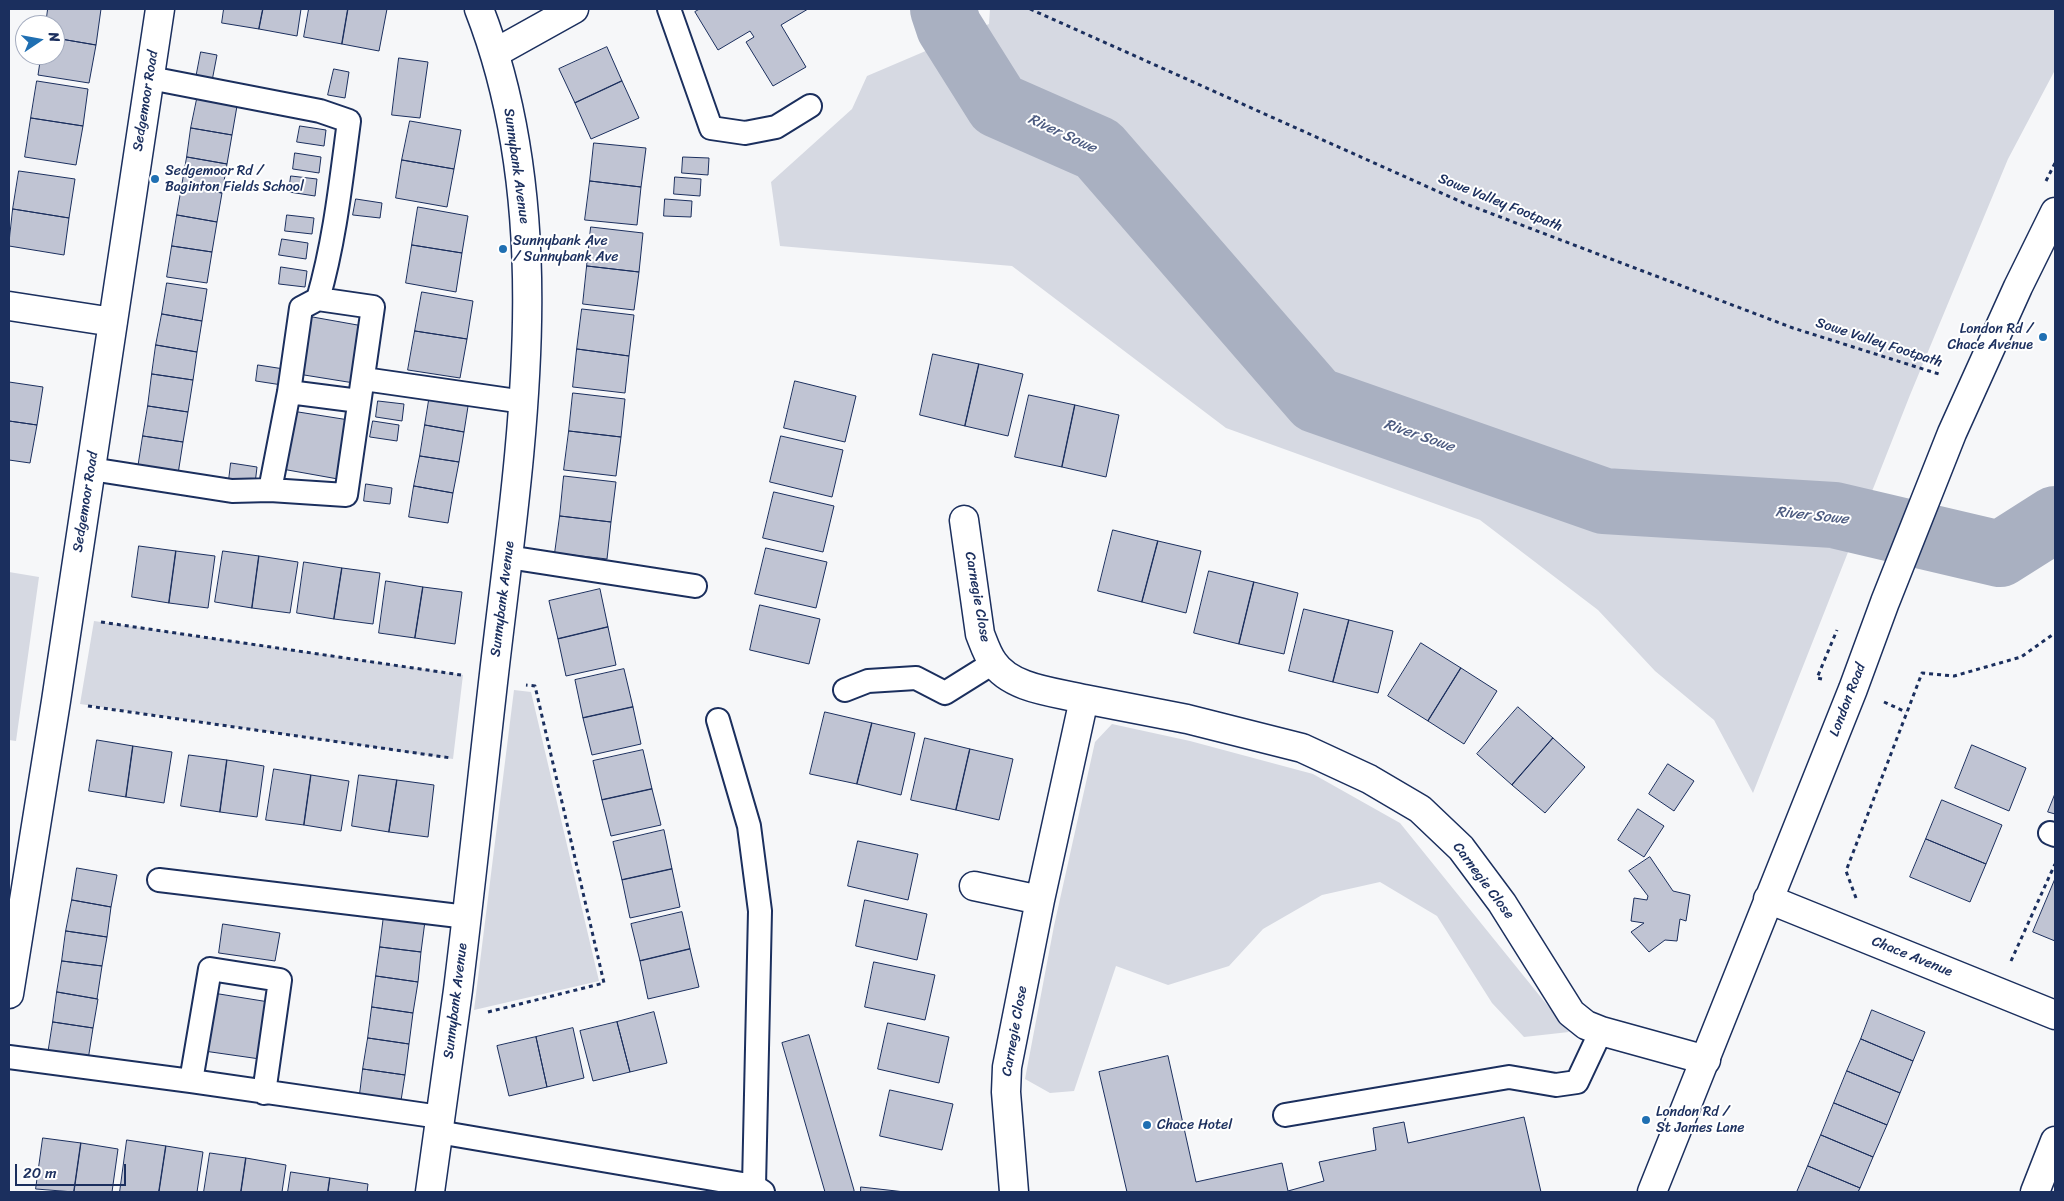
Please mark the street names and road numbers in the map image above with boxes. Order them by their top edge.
street label: Sedgemoor Road [130,49,162,153]
street label: Sunnybank Avenue [500,107,532,225]
street label: Sowe Valley Footpath [1436,170,1564,236]
street label: Sowe Valley Footpath [1814,315,1944,371]
street label: Sedgemoor Road [70,450,102,554]
street label: Sunnybank Avenue [488,540,518,658]
street label: Carnegie Close [961,550,993,644]
street label: London Road [1826,661,1870,739]
street label: Carnegie Close [1449,839,1517,923]
street label: Chace Avenue [1869,933,1955,981]
street label: Sunnybank Avenue [441,942,471,1060]
street label: Carnegie Close [999,984,1031,1078]

